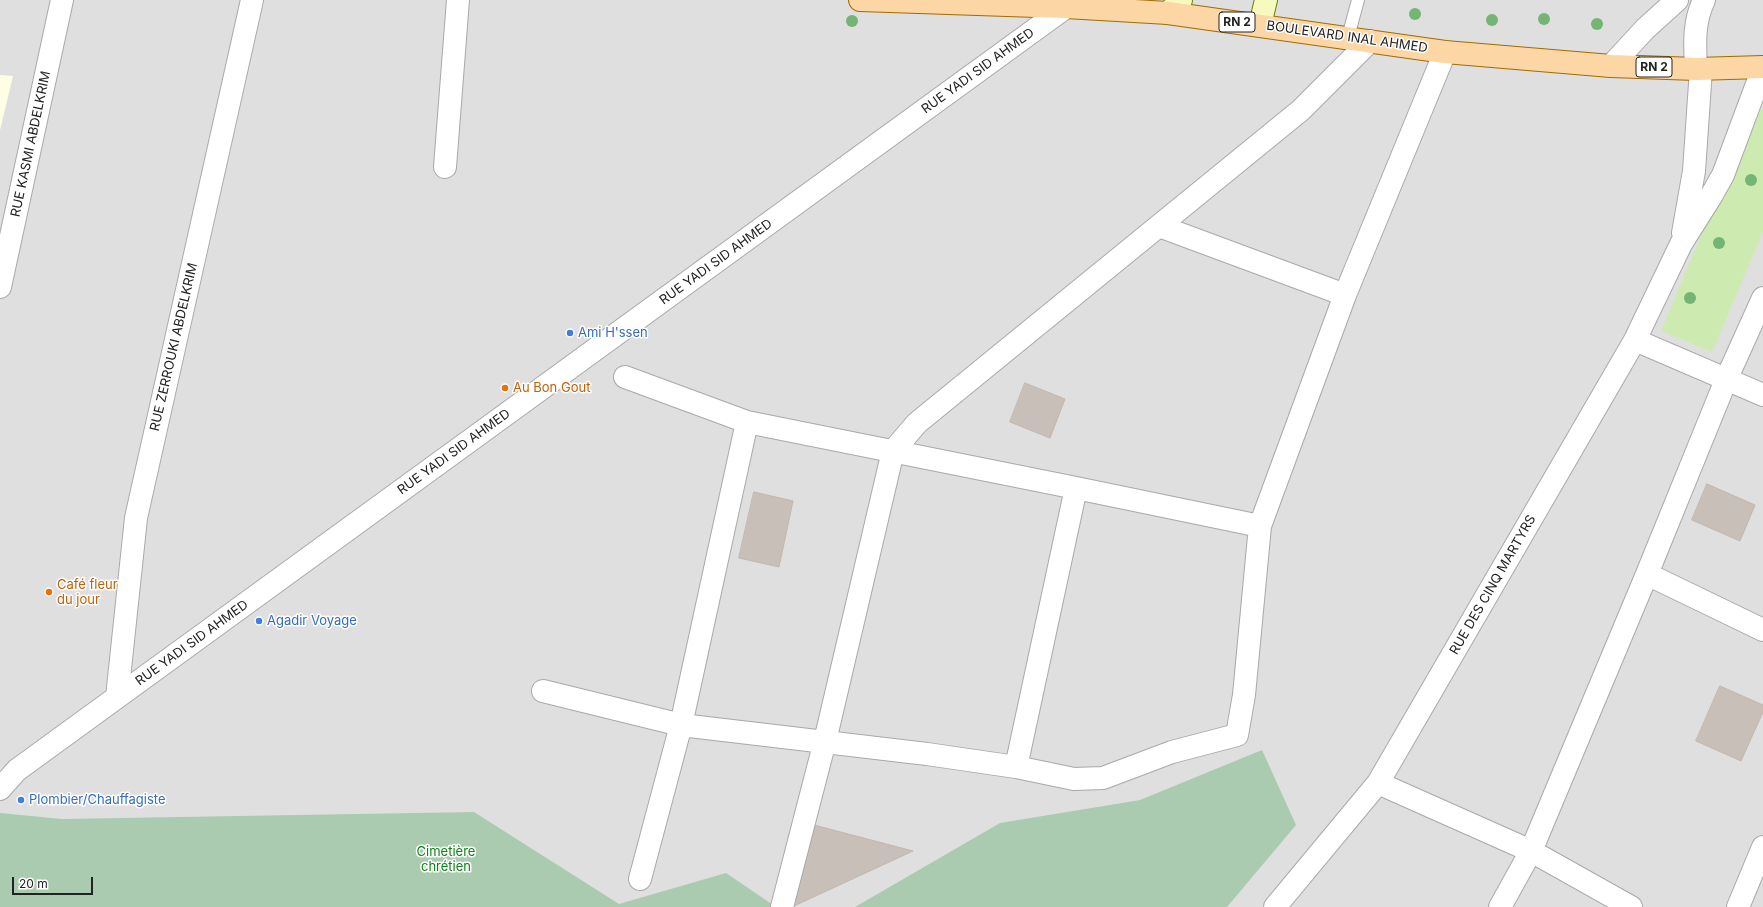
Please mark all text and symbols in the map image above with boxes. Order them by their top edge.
road number: RN 2 [1219,12,1255,32]
street label: BOULEVARD INAL AHMED [1265,18,1429,56]
street label: RUE YADI SID AHMED [919,25,1037,117]
road number: RN 2 [1636,57,1672,77]
street label: RUE KASMI ABDELKRIM [8,70,54,218]
street label: RUE YADI SID AHMED [657,216,775,308]
street label: RUE ZERROUKI ABDELKRIM [147,261,201,433]
place label: Ami H'ssen [578,325,648,341]
marker: Ami H'ssen [565,328,575,338]
place label: Au Bon Gout [513,380,590,396]
marker: Au Bon Gout [500,383,510,393]
street label: RUE YADI SID AHMED [395,406,513,498]
street label: RUE DES CINQ MARTYRS [1447,513,1539,657]
place label: Café fleur du jour [57,577,118,608]
marker: Café fleur du jour [44,587,54,597]
street label: RUE YADI SID AHMED [133,597,251,689]
place label: Agadir Voyage [267,613,357,629]
marker: Agadir Voyage [254,616,264,626]
place label: Plombier/Chauffagiste [29,792,166,808]
marker: Plombier/Chauffagiste [16,795,26,805]
park label: Cimetière chrétien [417,844,475,875]
scale bar [14,869,95,895]
text: 20 m [19,876,48,891]

